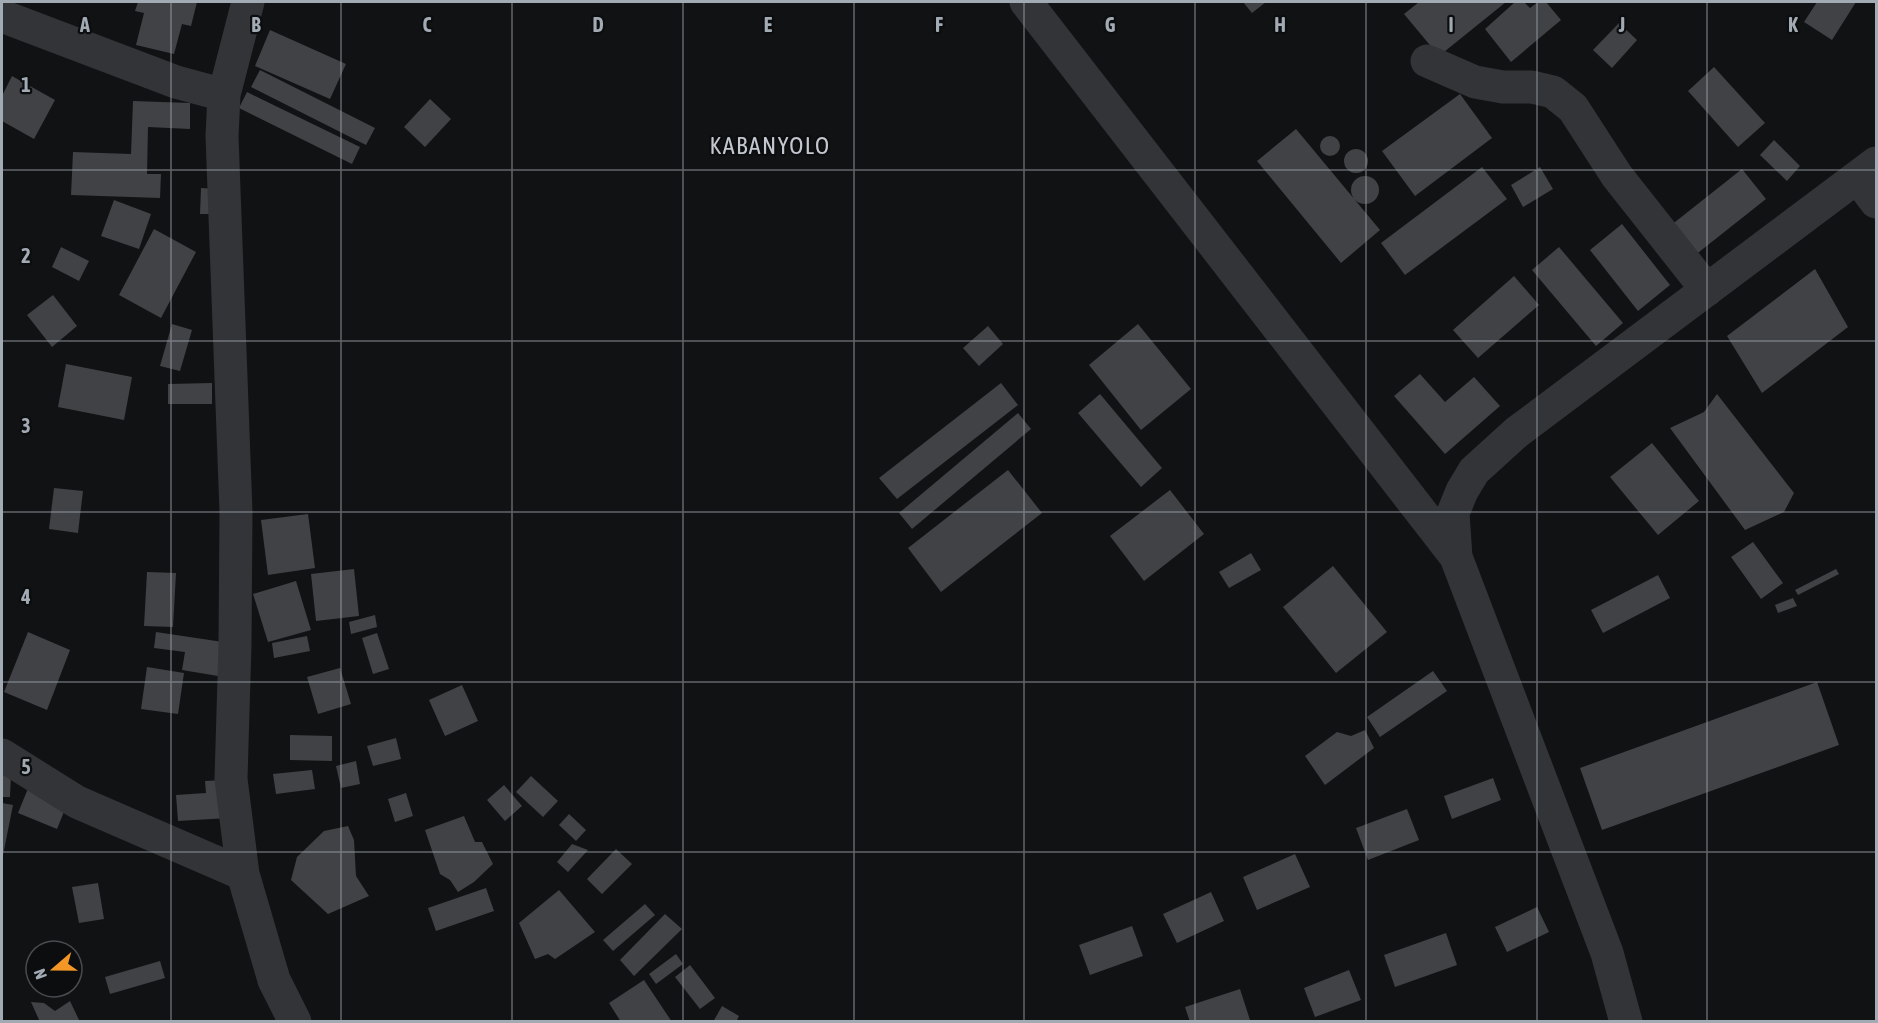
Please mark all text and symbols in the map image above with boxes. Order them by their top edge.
text: A [79,13,90,36]
text: B [251,13,261,36]
text: C [423,13,432,36]
text: D [592,13,604,36]
text: E [764,13,773,36]
text: F [935,13,943,36]
text: G [1105,13,1116,36]
text: H [1274,13,1286,36]
text: I [1448,13,1454,36]
text: J [1618,13,1625,36]
text: K [1788,13,1798,36]
text: 1 [21,73,31,96]
district label: KABANYOLO [709,132,831,159]
text: 2 [21,244,31,267]
text: 3 [21,414,31,437]
text: 4 [20,585,31,608]
text: 5 [21,755,31,778]
north arrow [24,939,84,999]
text: N [30,967,50,982]

